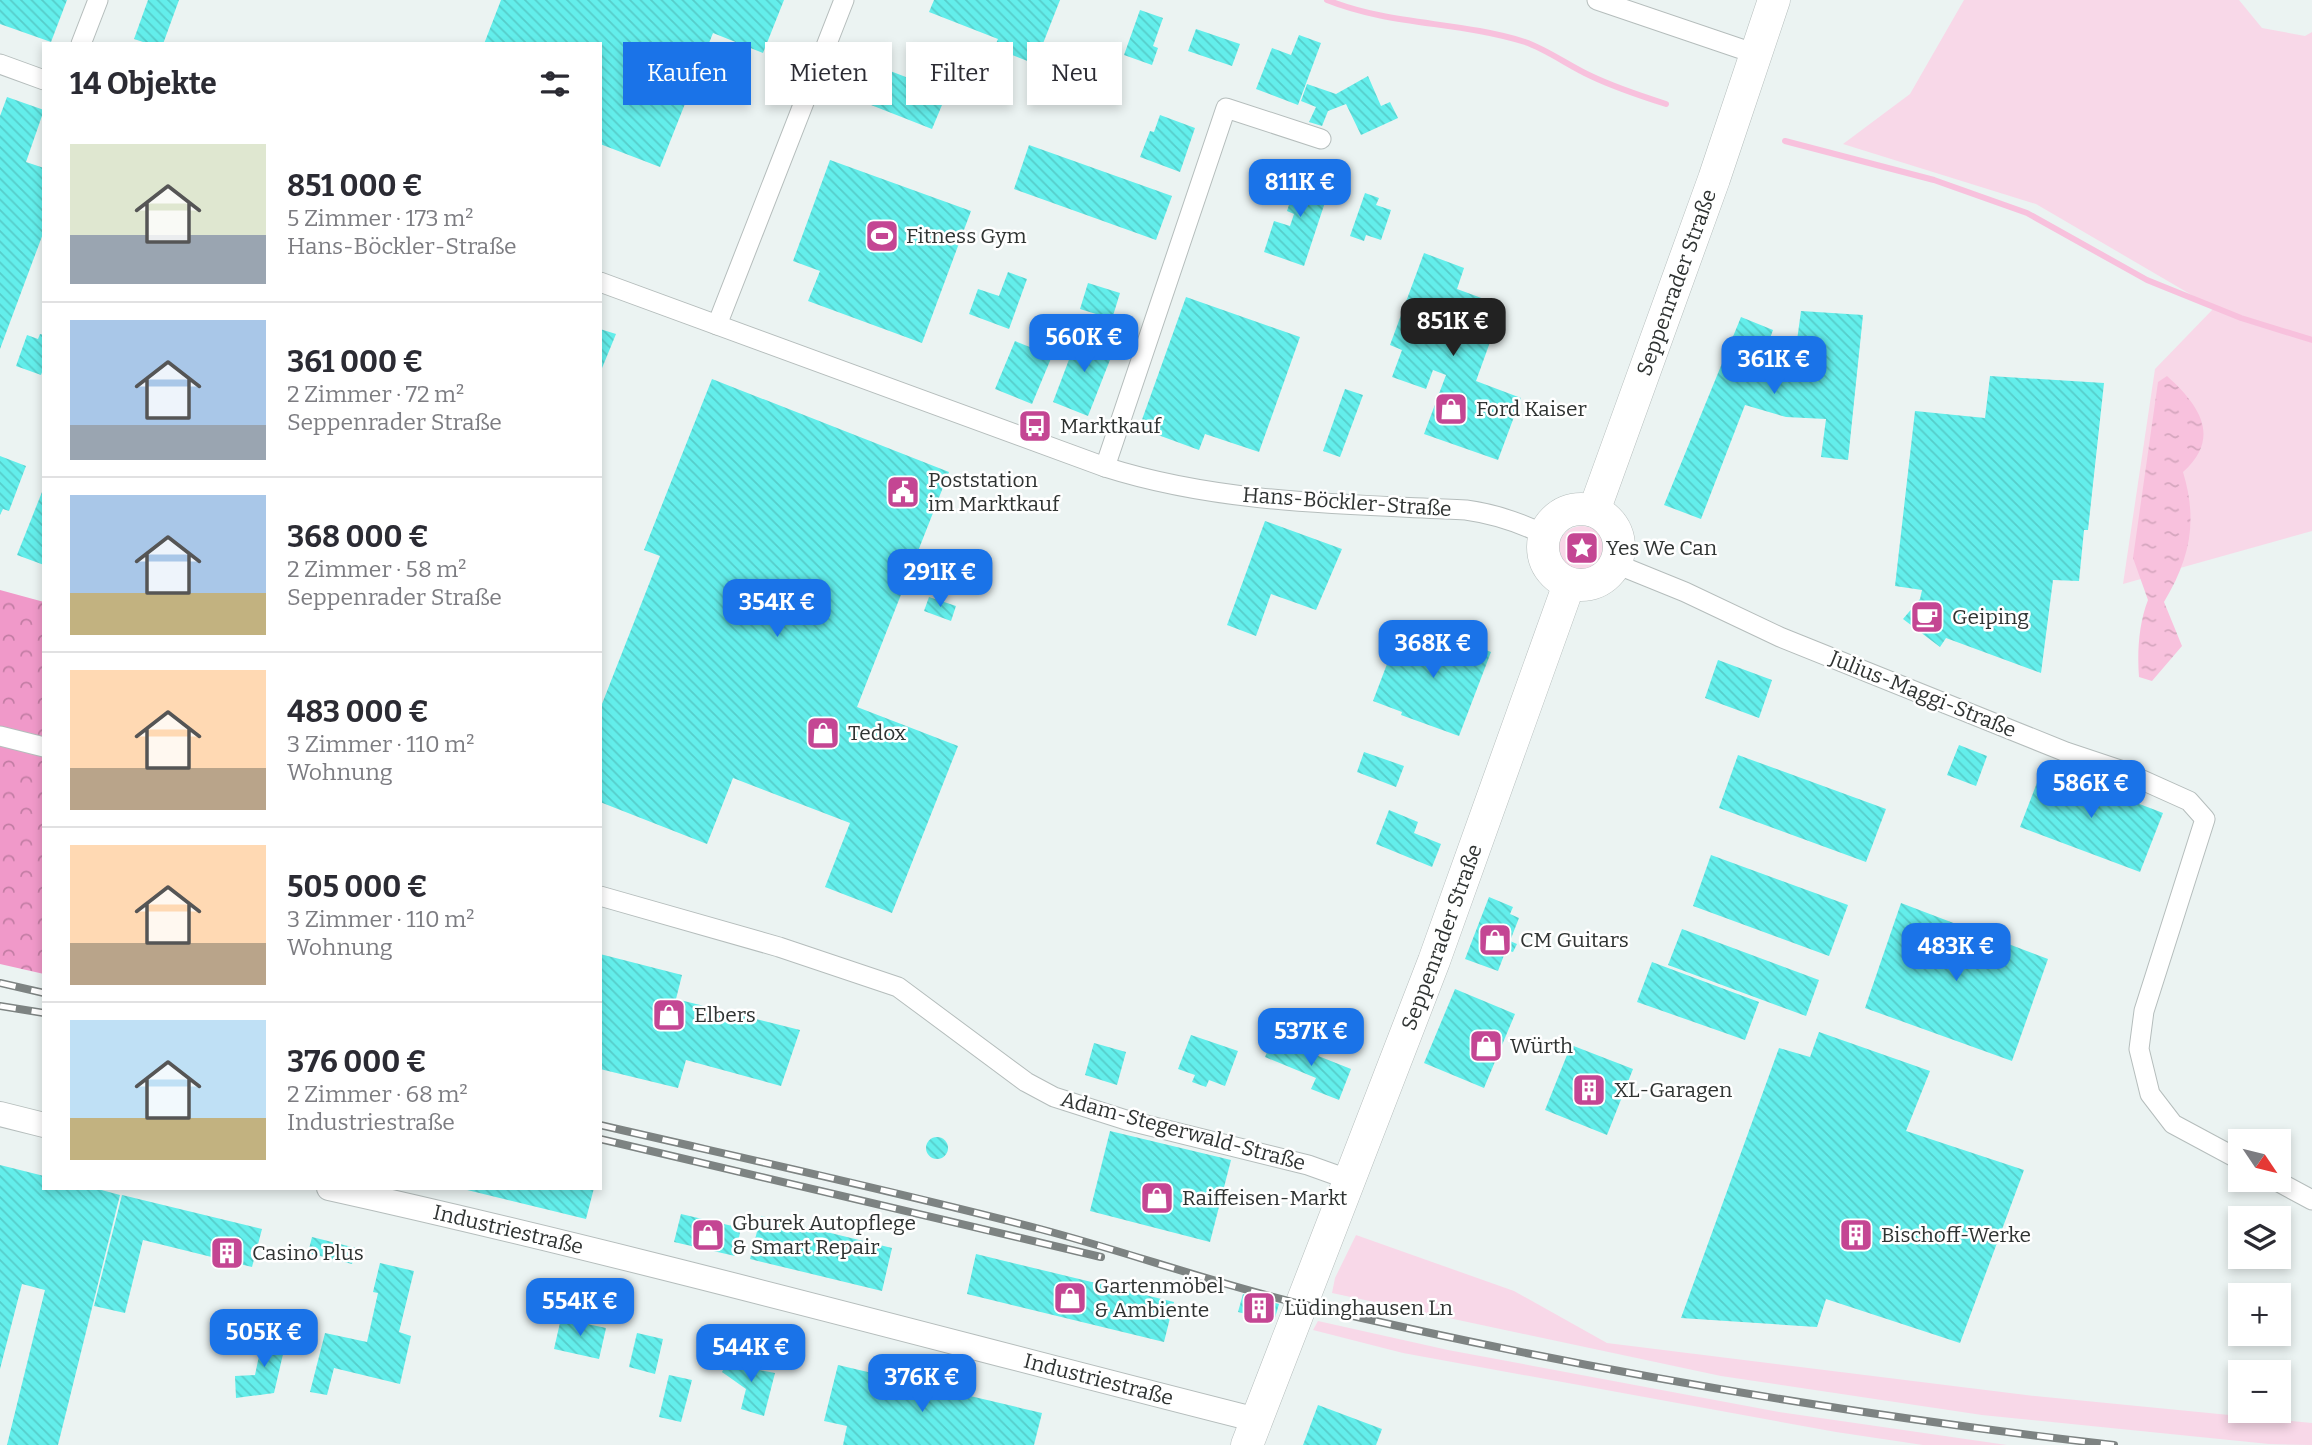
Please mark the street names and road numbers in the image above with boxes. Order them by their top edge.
street label: Seppenrader Straße [1631,186,1722,379]
street label: Hans-Böckler-Straße [1242,482,1452,522]
street label: Julius-Maggi-Straße [1825,644,2020,743]
street label: Seppenrader Straße [1396,841,1488,1034]
street label: Adam-Stegerwald-Straße [1058,1086,1308,1176]
street label: Industriestraße [431,1199,586,1260]
street label: Industriestraße [1021,1348,1176,1411]

